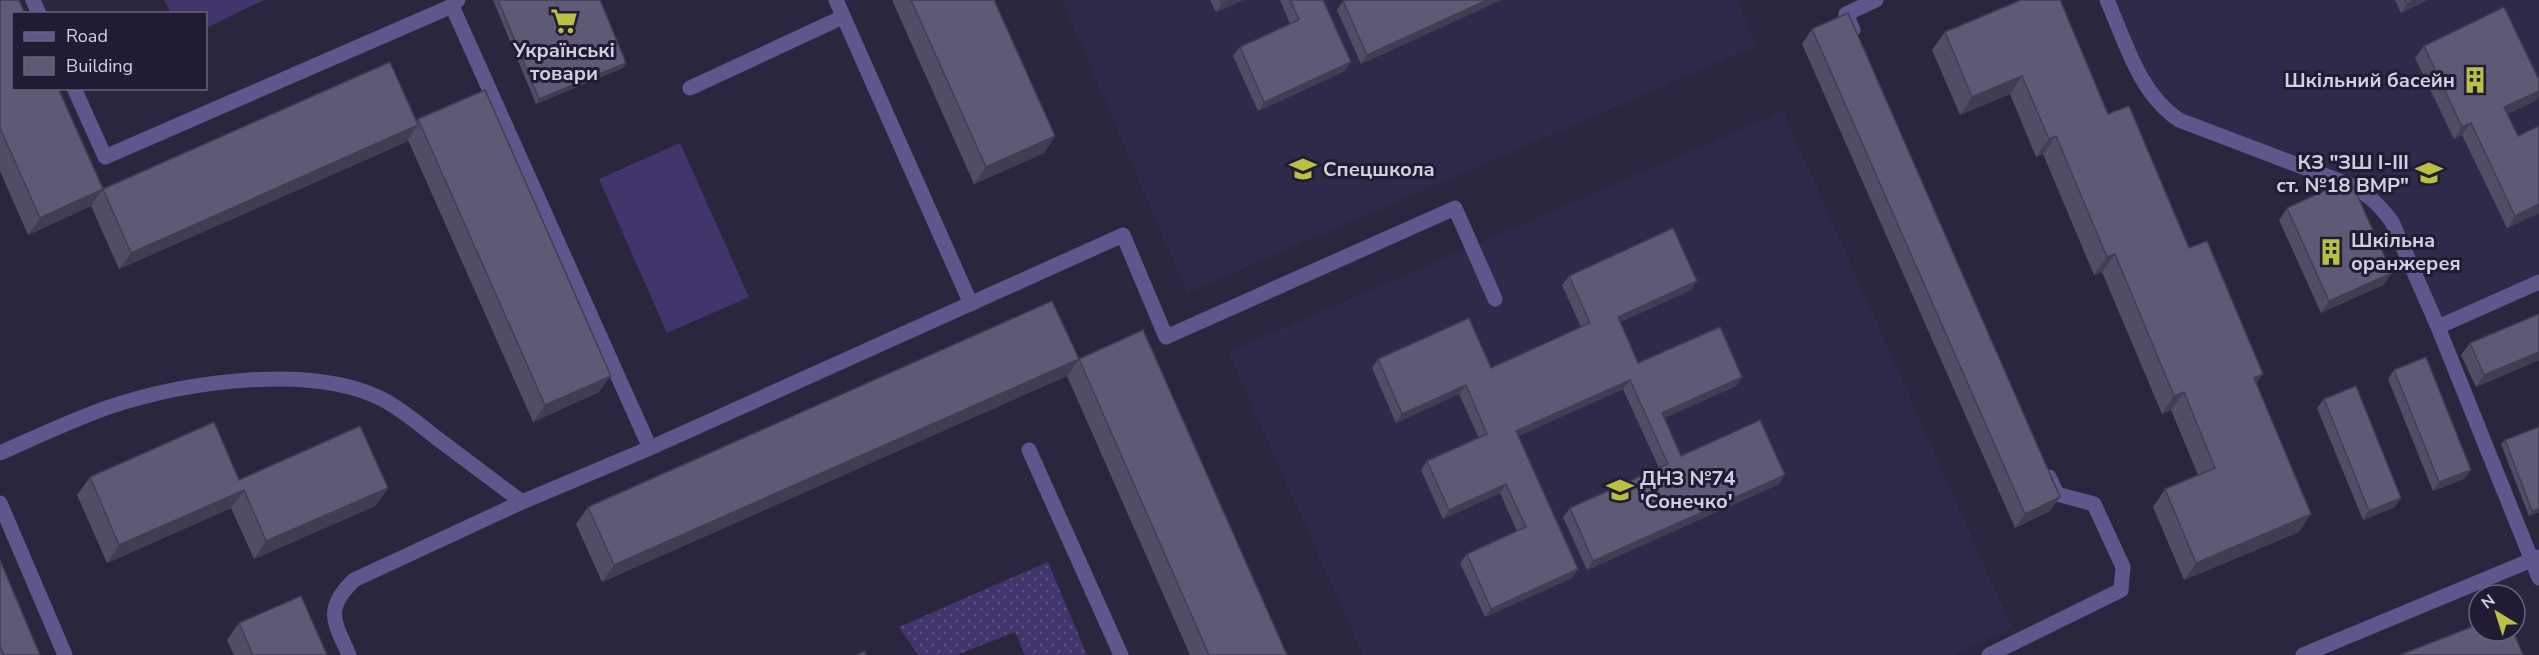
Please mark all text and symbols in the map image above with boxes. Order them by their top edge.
supermarket icon: Українські товари [549,6,579,36]
legend [12,12,207,90]
text: Road [66,24,108,48]
place label: Українські товари [512,37,615,87]
text: Building [66,54,133,78]
building icon: Шкільний басейн [2460,65,2490,95]
place label: Шкільний басейн [2284,67,2455,94]
place label: КЗ "ЗШ І-ІІІ ст. №18 ВМР" [2276,149,2409,199]
school or university icon: Спецшкола [1288,154,1318,184]
place label: Спецшкола [1323,156,1435,183]
school or university icon: КЗ "ЗШ І-ІІІ ст. №18 ВМР" [2414,158,2444,188]
place label: Шкільна оранжерея [2351,227,2461,277]
building icon: Шкільна оранжерея [2316,237,2346,267]
place label: ДНЗ №74 'Сонечко' [1640,465,1736,515]
school or university icon: ДНЗ №74 'Сонечко' [1605,475,1635,505]
north arrow [2467,583,2527,643]
text: N [2477,590,2500,614]

